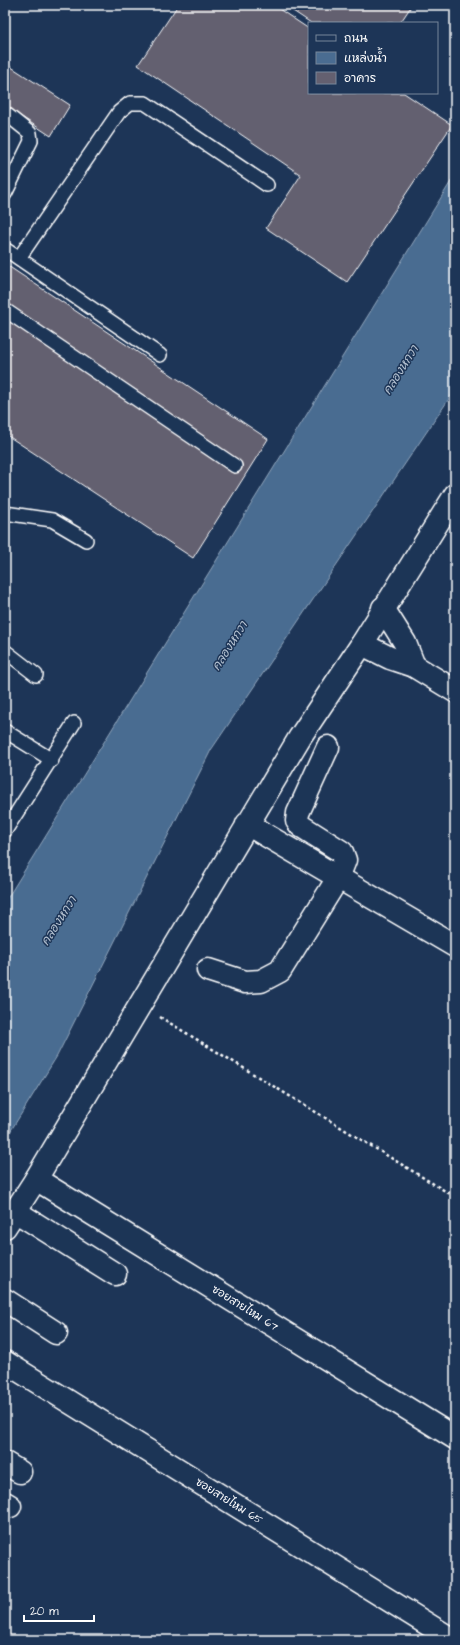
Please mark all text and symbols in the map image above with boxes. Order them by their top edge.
legend [308,22,438,94]
text: ถนน [344,30,368,47]
text: แหล่งน้ำ [344,47,387,67]
text: อาคาร [344,70,376,87]
water label: คลองหกวา [379,341,423,398]
water label: คลองหกวา [208,617,252,674]
water label: คลองหกวา [37,892,81,949]
street label: ซอยสายไหม 67 [209,1281,282,1334]
street label: ซอยสายไหม 65 [193,1474,266,1528]
scale bar [24,1597,94,1623]
text: 20 m [30,1603,59,1620]

